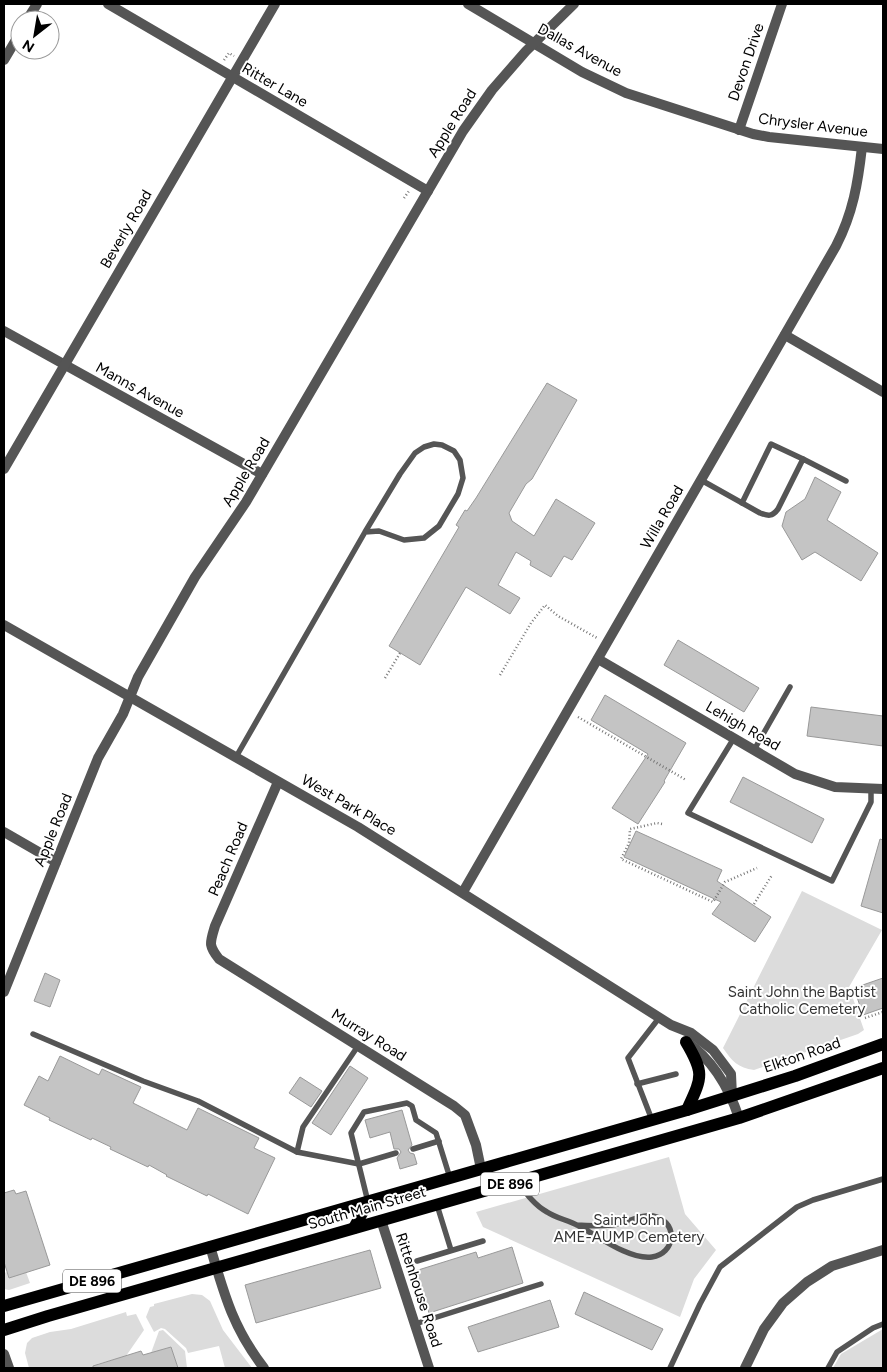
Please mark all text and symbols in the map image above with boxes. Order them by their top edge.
north arrow [10,10,60,60]
street label: Dallas Avenue [535,19,625,81]
street label: Devon Drive [724,21,768,103]
text: N [20,36,38,56]
street label: Ritter Lane [239,59,311,111]
street label: Apple Road [424,85,480,161]
street label: Chrysler Avenue [757,109,869,141]
street label: Beverly Road [96,187,156,271]
street label: Manns Avenue [93,358,187,422]
street label: Apple Road [218,434,274,510]
street label: Willa Road [637,482,687,552]
street label: Lehigh Road [702,697,784,755]
street label: West Park Place [298,771,400,839]
street label: Apple Road [30,791,76,869]
street label: Peach Road [204,819,252,899]
park label: Saint John the Baptist Catholic Cemetery [728,983,877,1018]
street label: Murray Road [328,1005,410,1065]
street label: Elkton Road [761,1033,843,1077]
road number: DE 896 [481,1172,539,1196]
street label: South Main Street [306,1182,428,1233]
park label: Saint John AME-AUMP Cemetery [554,1211,704,1246]
street label: Rittenhouse Road [392,1230,446,1350]
road number: DE 896 [63,1270,121,1292]

